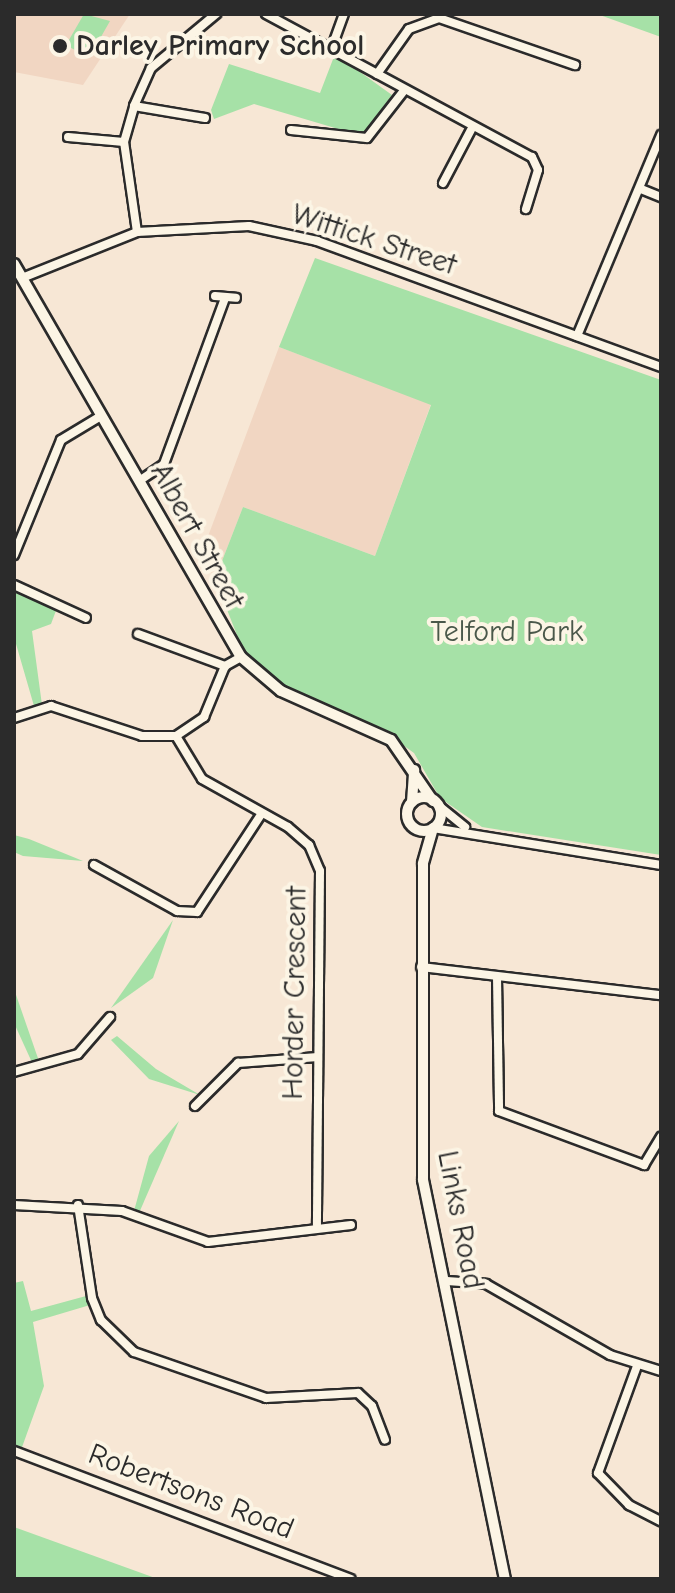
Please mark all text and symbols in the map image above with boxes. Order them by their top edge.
place label: Darley Primary School [76,28,364,64]
marker: Darley Primary School [51,37,69,55]
street label: Wittick Street [287,196,461,284]
street label: Albert Street [142,457,252,615]
park label: Telford Park [431,614,583,650]
street label: Horder Crescent [275,886,315,1100]
street label: Links Road [429,1148,491,1292]
street label: Robertsons Road [83,1436,299,1548]

